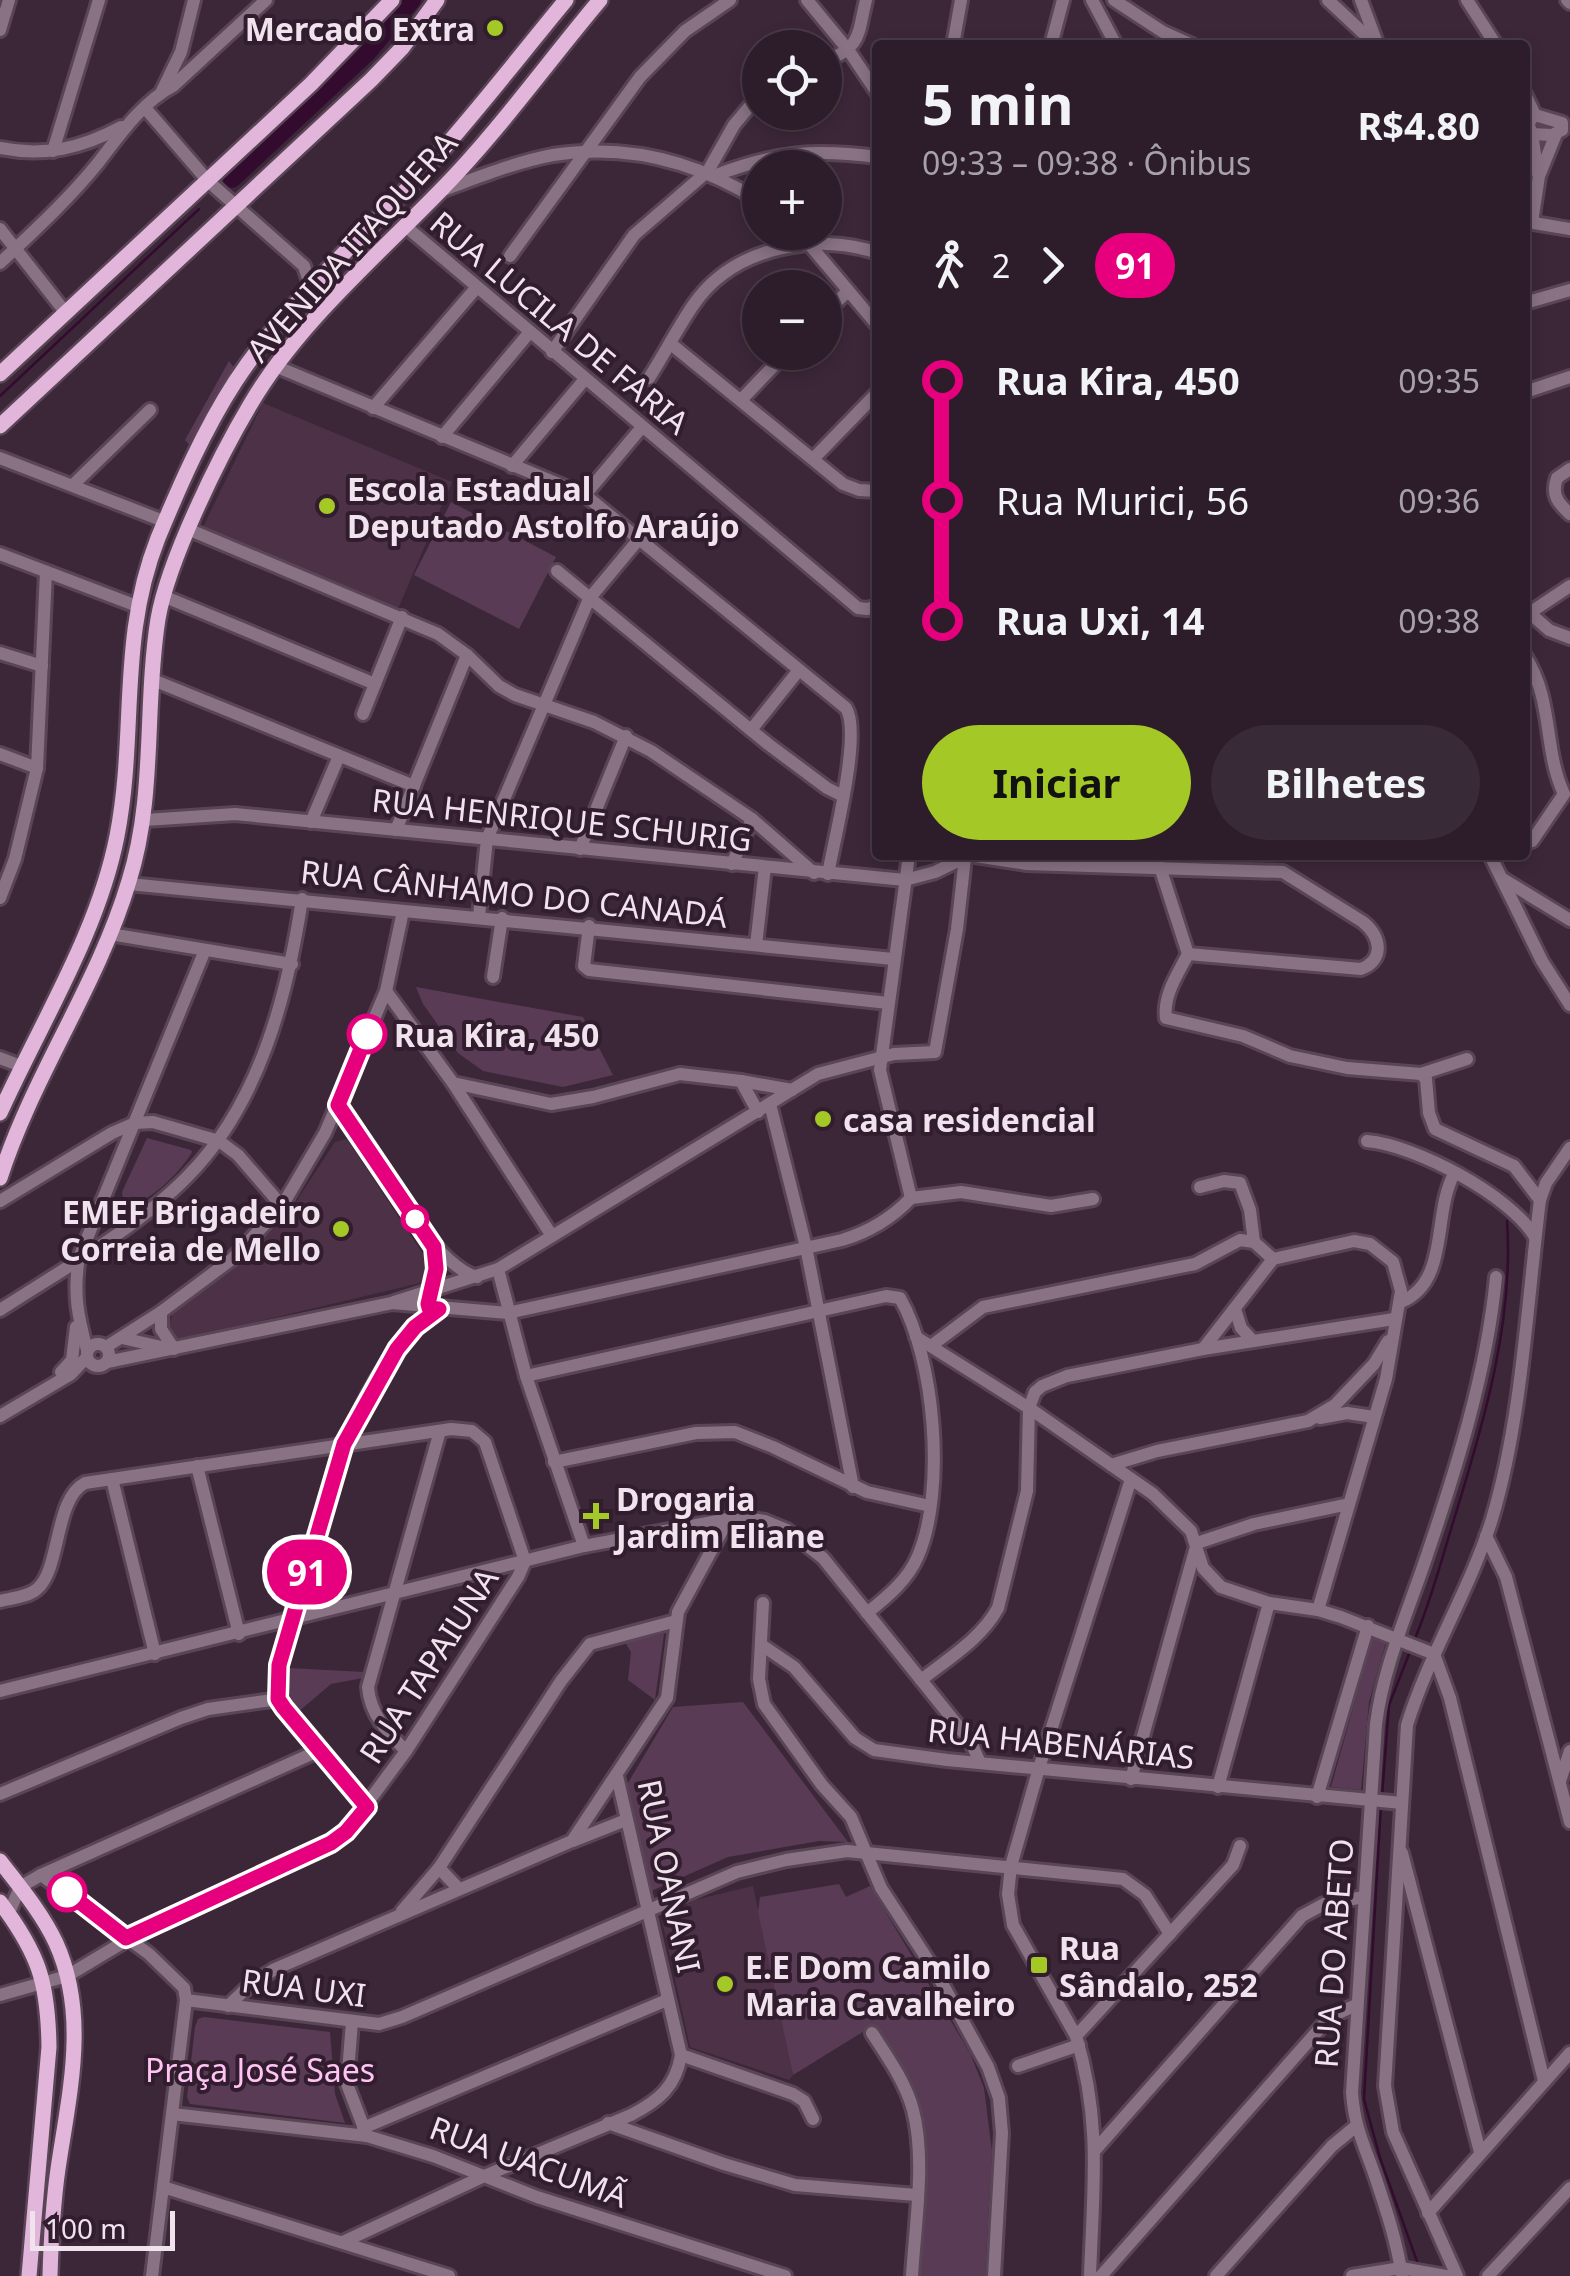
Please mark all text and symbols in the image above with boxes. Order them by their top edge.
place label: Mercado Extra [245,7,475,50]
marker: Mercado Extra [484,17,506,39]
map controls [742,30,842,370]
button: locate [742,30,842,130]
text: 5 min [922,66,1074,141]
text: R$4.80 [1357,99,1480,151]
street label: AVENIDA ITAQUERA [236,121,466,370]
text: 09:33 – 09:38 · Ônibus [922,141,1251,184]
button: + [742,150,842,250]
street label: RUA LUCILA DE FARIA [422,201,699,443]
icon: walk [922,238,977,293]
icon: forward [1025,238,1080,293]
text: 91 [1115,242,1155,289]
text: 2 [992,244,1010,287]
button: − [742,270,842,370]
text: Rua Kira, 450 [996,354,1240,406]
text: 09:35 [1398,359,1480,402]
place label: Escola Estadual Deputado Astolfo Araújo [347,467,740,547]
text: Rua Murici, 56 [996,474,1249,526]
text: 09:36 [1398,479,1480,522]
marker: Escola Estadual Deputado Astolfo Araújo [316,495,338,517]
text: Rua Uxi, 14 [996,594,1205,646]
text: 09:38 [1398,599,1480,642]
button: Iniciar [922,725,1191,840]
button: Bilhetes [1211,725,1480,840]
street label: RUA HENRIQUE SCHURIG [370,778,754,860]
street label: RUA CÂNHAMO DO CANADÁ [299,849,730,937]
place label: Rua Kira, 450 [394,1013,599,1056]
marker: Rua Kira, 450 [348,1015,386,1053]
place label: casa residencial [843,1098,1096,1141]
marker: casa residencial [812,1108,834,1130]
place label: EMEF Brigadeiro Correia de Mello [60,1190,321,1270]
unlabelled marker [402,1206,428,1232]
marker: EMEF Brigadeiro Correia de Mello [330,1218,352,1240]
place label: Drogaria Jardim Eliane [613,1477,825,1557]
marker: Drogaria Jardim Eliane [585,1505,607,1527]
line badge: 91 [262,1540,352,1604]
text: 91 [287,1549,327,1596]
street label: RUA TAPAIUNA [349,1558,508,1771]
street label: RUA HABENÁRIAS [925,1708,1197,1778]
street label: RUA OANANI [629,1775,711,1977]
street label: RUA DO ABETO [1304,1837,1362,2069]
unlabelled marker [48,1873,86,1911]
place label: Rua Sândalo, 252 [1059,1926,1258,2006]
place label: E.E Dom Camilo Maria Cavalheiro [745,1945,1016,2025]
marker: Rua Sândalo, 252 [1028,1954,1050,1976]
street label: RUA UXI [239,1958,369,2016]
marker: E.E Dom Camilo Maria Cavalheiro [714,1973,736,1995]
park label: Praça José Saes [145,2048,375,2091]
street label: RUA UACUMÃ [424,2105,634,2217]
scale bar [30,2206,175,2250]
text: 100 m [45,2209,127,2247]

